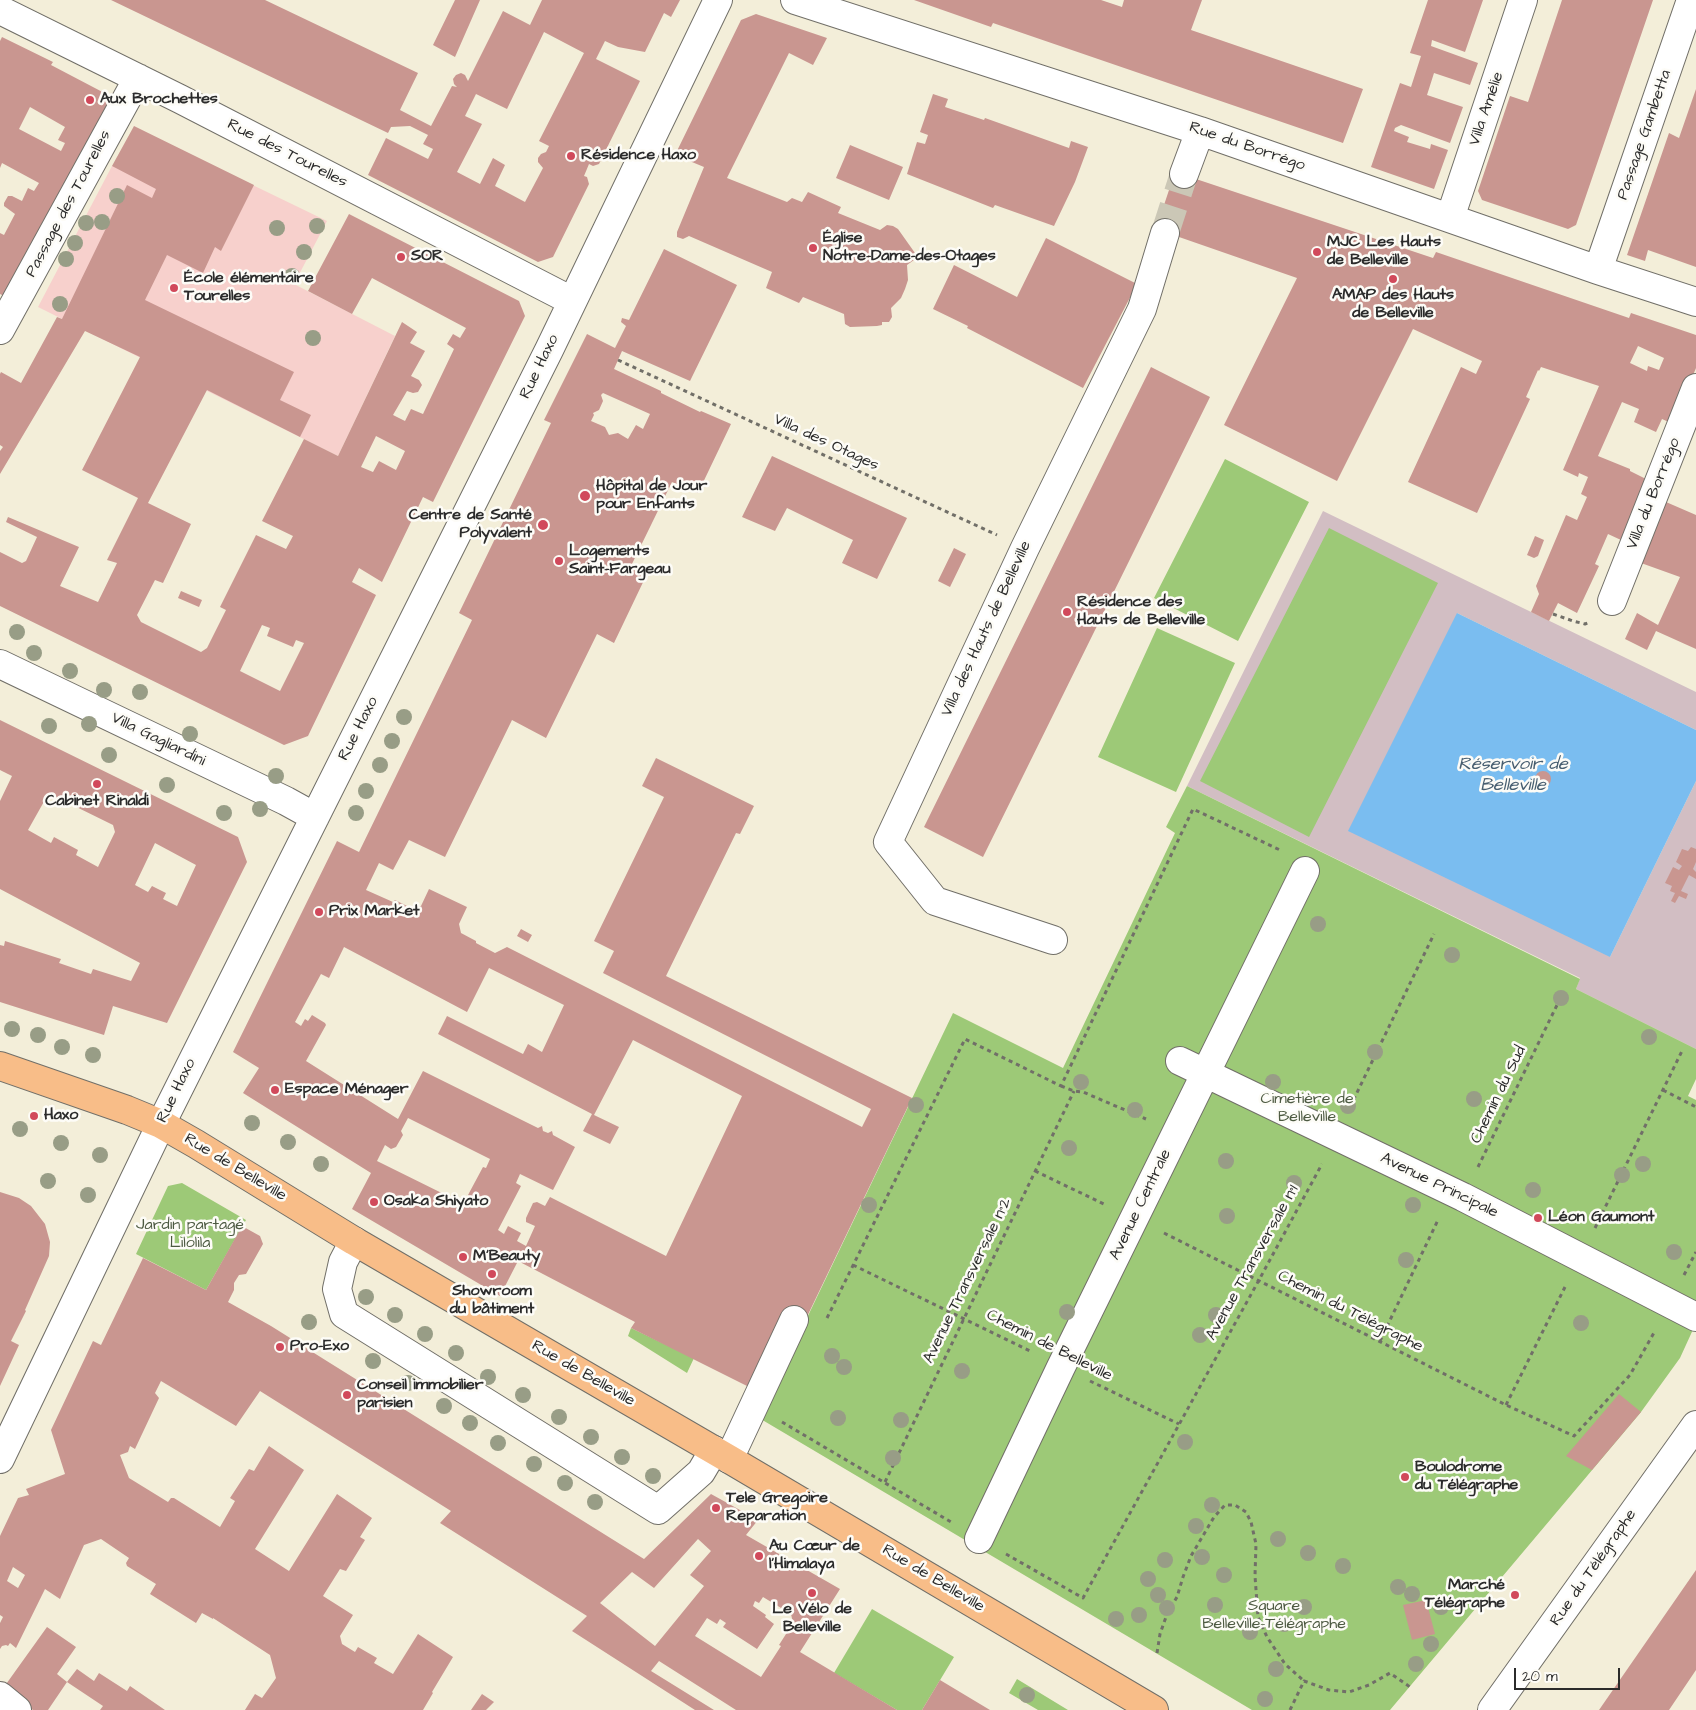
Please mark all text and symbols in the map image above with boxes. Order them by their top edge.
street label: Passage Gambetta [1614,67,1676,203]
street label: Villa Amélie [1465,69,1509,149]
place label: Aux Brochettes [100,90,218,110]
marker: Aux Brochettes [84,94,96,106]
street label: Rue des Tourelles [224,115,350,193]
street label: Rue du Borrégo [1187,118,1307,176]
street label: Passage des Tourelles [22,127,116,281]
place label: Résidence Haxo [581,146,696,166]
marker: Résidence Haxo [565,150,577,162]
place label: Église Notre-Dame-des-Otages [823,229,996,267]
place label: MJC Les Hauts de Belleville [1327,233,1441,271]
marker: Église Notre-Dame-des-Otages [807,242,819,254]
marker: MJC Les Hauts de Belleville [1311,246,1323,258]
place label: SOR [411,247,443,267]
marker: SOR [395,251,407,263]
place label: École élémentaire Tourelles [184,269,314,307]
marker: AMAP des Hauts de Belleville [1387,273,1399,285]
marker: École élémentaire Tourelles [168,282,180,294]
place label: AMAP des Hauts de Belleville [1332,286,1454,324]
street label: Rue Haxo [516,332,564,402]
street label: Villa des Otages [770,410,882,476]
street label: Villa du Borrégo [1623,435,1685,553]
place label: Hôpital de Jour pour Enfants [596,477,707,515]
marker: Hôpital de Jour pour Enfants [578,489,592,503]
place label: Centre de Santé Polyvalent [409,506,532,544]
marker: Centre de Santé Polyvalent [536,518,550,532]
street label: Villa des Hauts de Belleville [938,538,1036,720]
place label: Logements Saint-Fargeau [569,542,670,580]
marker: Logements Saint-Fargeau [553,555,565,567]
place label: Résidence des Hauts de Belleville [1077,593,1205,631]
marker: Résidence des Hauts de Belleville [1061,606,1073,618]
street label: Rue Haxo [335,694,383,764]
street label: Villa Gagliardini [108,709,208,771]
water label: Réservoir de Belleville [1458,754,1568,796]
marker: Cabinet Rinaldi [91,778,103,790]
place label: Cabinet Rinaldi [45,792,149,812]
place label: Prix Market [329,902,420,922]
marker: Prix Market [313,906,325,918]
street label: Chemin du Sud [1467,1043,1531,1147]
street label: Rue Haxo [153,1056,201,1126]
place label: Espace Ménager [285,1080,408,1100]
marker: Espace Ménager [269,1084,281,1096]
park label: Cimetière de Belleville [1260,1090,1354,1128]
place label: Haxo [44,1106,78,1126]
marker: Haxo [28,1110,40,1122]
street label: Rue de Belleville [180,1130,290,1206]
street label: Avenue Centrale [1106,1146,1176,1264]
street label: Avenue Principale [1377,1149,1501,1223]
street label: Avenue Transversale n°1 [1202,1182,1304,1344]
place label: Osaka Shiyato [384,1192,488,1212]
street label: Avenue Transversale n°2 [920,1195,1016,1367]
marker: Osaka Shiyato [368,1196,380,1208]
place label: Léon Gaumont [1548,1208,1654,1228]
marker: Léon Gaumont [1532,1212,1544,1224]
park label: Jardin partagé Lilolila [136,1216,244,1254]
place label: M'Beauty [473,1247,540,1267]
marker: M'Beauty [457,1251,469,1263]
street label: Chemin du Télégraphe [1274,1267,1426,1357]
marker: Showroom du bâtiment [486,1268,498,1280]
place label: Showroom du bâtiment [450,1282,534,1320]
street label: Chemin de Belleville [983,1306,1115,1386]
place label: Pro-Exo [290,1337,349,1357]
street label: Rue de Belleville [528,1337,638,1411]
marker: Pro-Exo [274,1341,286,1353]
place label: Conseil immobilier parisien [357,1376,484,1414]
marker: Conseil immobilier parisien [341,1389,353,1401]
place label: Boulodrome du Télégraphe [1415,1458,1518,1496]
marker: Boulodrome du Télégraphe [1399,1471,1411,1483]
place label: Tele Gregoire Reparation [726,1489,828,1527]
marker: Tele Gregoire Reparation [710,1502,722,1514]
street label: Rue du Télégraphe [1547,1506,1641,1630]
place label: Au Cœur de l'Himalaya [769,1537,860,1575]
street label: Rue de Belleville [878,1541,988,1617]
marker: Au Cœur de l'Himalaya [753,1550,765,1562]
place label: Marché Télégraphe [1424,1576,1505,1614]
marker: Le Vélo de Belleville [806,1587,818,1599]
marker: Marché Télégraphe [1509,1589,1521,1601]
park label: Square Belleville-Télégraphe [1202,1597,1346,1635]
place label: Le Vélo de Belleville [772,1600,852,1638]
scale bar [1516,1658,1622,1690]
text: 20 m [1522,1666,1558,1687]

